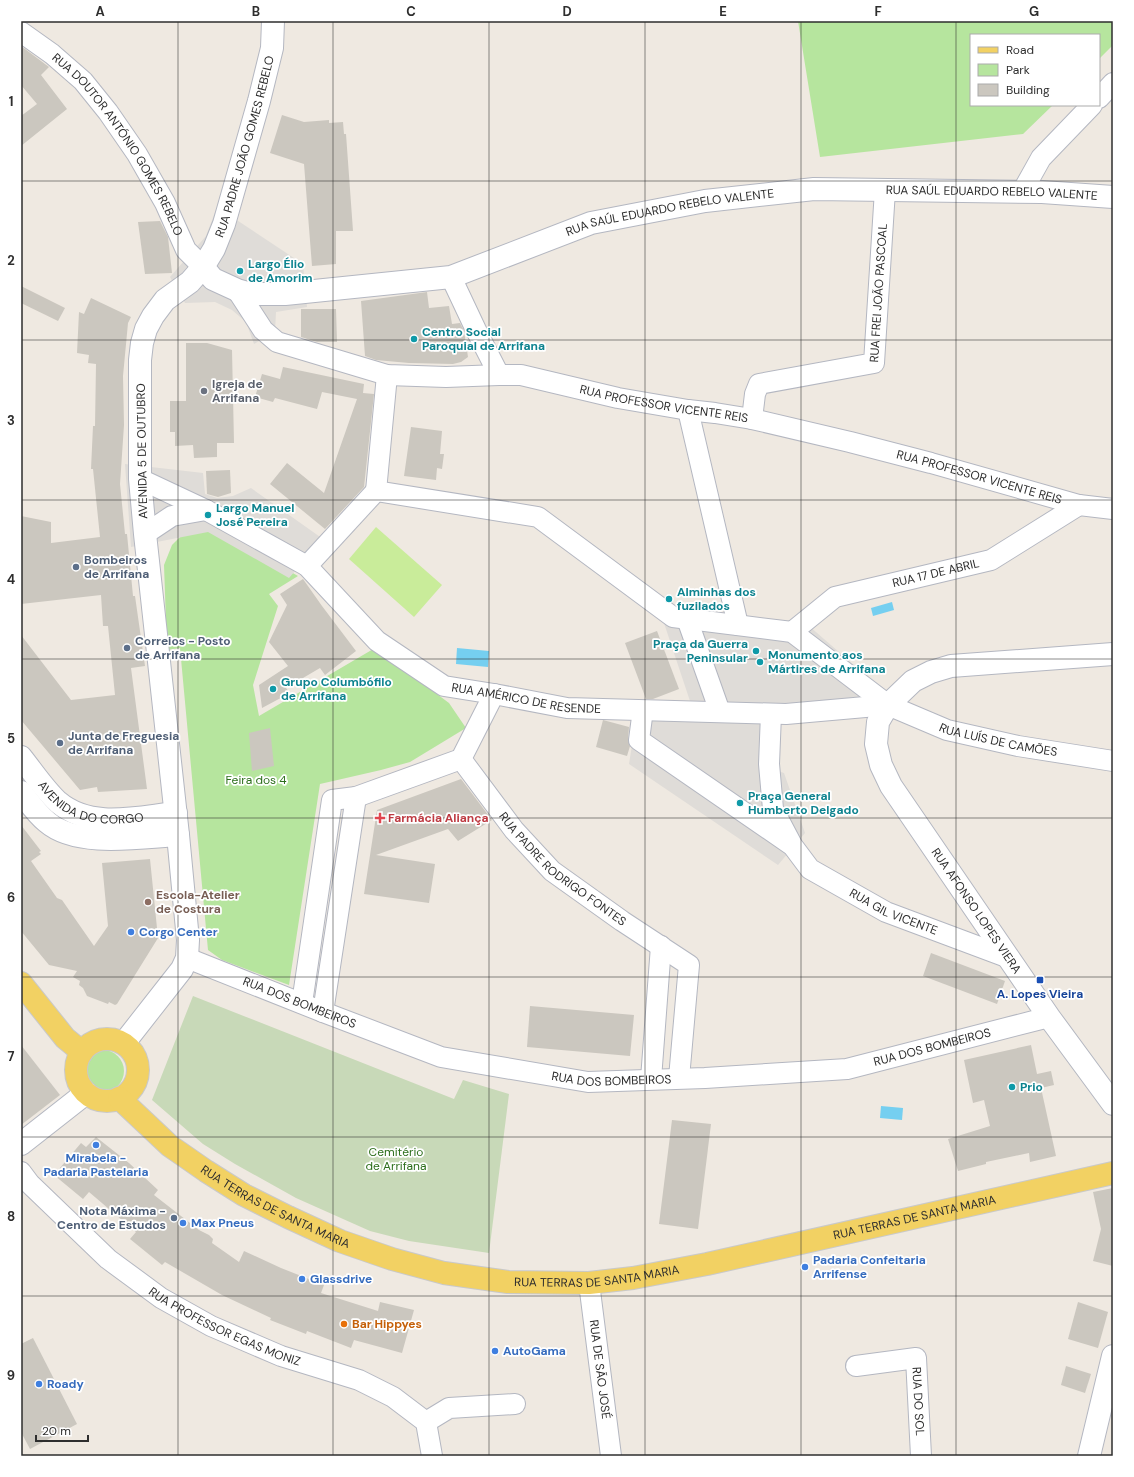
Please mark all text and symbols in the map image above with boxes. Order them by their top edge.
text: A [95,3,105,20]
text: B [252,3,260,20]
text: C [406,3,416,20]
text: D [562,3,572,20]
text: E [719,3,727,20]
text: F [874,3,882,20]
text: G [1029,3,1039,20]
legend [970,34,1100,106]
text: Road [1006,42,1034,58]
street label: RUA DOUTOR ANTÓNIO GOMES REBELO [49,50,187,238]
street label: RUA PADRE JOÃO GOMES REBELO [211,54,278,240]
text: Park [1006,62,1030,78]
text: Building [1006,82,1050,98]
text: 1 [9,93,13,110]
street label: RUA SAÚL EDUARDO REBELO VALENTE [886,182,1098,204]
street label: RUA SAÚL EDUARDO REBELO VALENTE [563,185,775,240]
street label: RUA FREI JOÃO PASCOAL [866,223,891,363]
text: 2 [7,252,15,269]
place label: Largo Élio de Amorim [248,256,313,286]
marker: Largo Élio de Amorim [235,266,245,276]
place label: Centro Social Paroquial de Arrifana [422,324,545,354]
marker: Centro Social Paroquial de Arrifana [409,334,419,344]
place label: Igreja de Arrifana [212,376,263,406]
street label: RUA PROFESSOR VICENTE REIS [578,381,749,426]
street label: AVENIDA 5 DE OUTUBRO [133,383,151,519]
marker: Igreja de Arrifana [199,386,209,396]
text: 3 [7,412,15,429]
street label: RUA PROFESSOR VICENTE REIS [895,446,1064,508]
place label: Largo Manuel José Pereira [216,500,294,530]
marker: Largo Manuel José Pereira [203,510,213,520]
place label: Bombeiros de Arrifana [84,552,149,582]
street label: RUA 17 DE ABRIL [891,555,981,591]
marker: Bombeiros de Arrifana [71,562,81,572]
text: 4 [7,571,15,588]
place label: Alminhas dos fuzilados [677,584,756,614]
marker: Alminhas dos fuzilados [664,594,674,604]
place label: Correios - Posto de Arrifana [135,633,231,663]
place label: Praça da Guerra Peninsular [653,636,748,666]
marker: Correios - Posto de Arrifana [122,643,132,653]
marker: Praça da Guerra Peninsular [751,646,761,656]
place label: Monumento aos Mártires de Arrifana [768,647,886,677]
marker: Monumento aos Mártires de Arrifana [755,657,765,667]
place label: Grupo Columbófilo de Arrifana [281,674,392,704]
street label: RUA AMÉRICO DE RESENDE [450,679,601,717]
marker: Grupo Columbófilo de Arrifana [268,684,278,694]
street label: RUA LUÍS DE CAMÕES [937,720,1059,760]
place label: Junta de Freguesia de Arrifana [68,728,179,758]
text: 5 [7,730,15,747]
marker: Junta de Freguesia de Arrifana [55,738,65,748]
park label: Feira dos 4 [225,772,287,788]
street label: AVENIDA DO CORGO [34,778,144,828]
place label: Praça General Humberto Delgado [748,788,859,818]
marker: Praça General Humberto Delgado [735,798,745,808]
street label: RUA PADRE RODRIGO FONTES [495,809,629,930]
place label: Farmácia Aliança [388,810,489,826]
marker: Farmácia Aliança [375,813,385,823]
street label: RUA AFONSO LOPES VIERA [928,845,1025,977]
street label: RUA GIL VICENTE [846,885,940,939]
place label: Escola-Atelier de Costura [156,887,240,917]
text: 6 [7,889,15,906]
marker: Escola-Atelier de Costura [143,897,153,907]
place label: Corgo Center [139,924,218,940]
marker: Corgo Center [126,927,136,937]
street label: RUA DOS BOMBEIROS [241,973,358,1032]
marker: A. Lopes Vieira [1035,975,1045,985]
place label: A. Lopes Vieira [997,986,1083,1002]
street label: RUA DOS BOMBEIROS [872,1024,992,1070]
text: 7 [8,1048,15,1065]
street label: RUA DOS BOMBEIROS [550,1068,672,1090]
place label: Prio [1020,1079,1043,1095]
marker: Prio [1007,1082,1017,1092]
marker: Mirabela - Padaria Pastelaria [91,1140,101,1150]
park label: Cemitério de Arrifana [365,1144,427,1174]
place label: Mirabela - Padaria Pastelaria [44,1150,148,1180]
street label: RUA TERRAS DE SANTA MARIA [197,1162,352,1252]
street label: RUA TERRAS DE SANTA MARIA [832,1192,997,1243]
place label: Nota Máxima - Centro de Estudos [57,1203,166,1233]
text: 8 [7,1208,15,1225]
marker: Nota Máxima - Centro de Estudos [169,1213,179,1223]
place label: Max Pneus [191,1215,254,1231]
marker: Max Pneus [178,1218,188,1228]
place label: Padaria Confeitaria Arrifense [813,1252,926,1282]
street label: RUA TERRAS DE SANTA MARIA [514,1261,681,1291]
marker: Padaria Confeitaria Arrifense [800,1262,810,1272]
place label: Glassdrive [310,1271,372,1287]
marker: Glassdrive [297,1274,307,1284]
street label: RUA PROFESSOR EGAS MONIZ [145,1284,303,1370]
place label: Bar Hippyes [352,1316,422,1332]
marker: Bar Hippyes [339,1319,349,1329]
street label: RUA DE SÃO JOSÉ [586,1319,614,1420]
place label: AutoGama [503,1343,566,1359]
marker: AutoGama [490,1346,500,1356]
street label: RUA DO SOL [908,1366,928,1436]
text: 9 [7,1367,15,1384]
place label: Roady [47,1376,84,1392]
marker: Roady [34,1379,44,1389]
scale bar [36,1417,88,1443]
text: 20 m [42,1423,71,1439]

